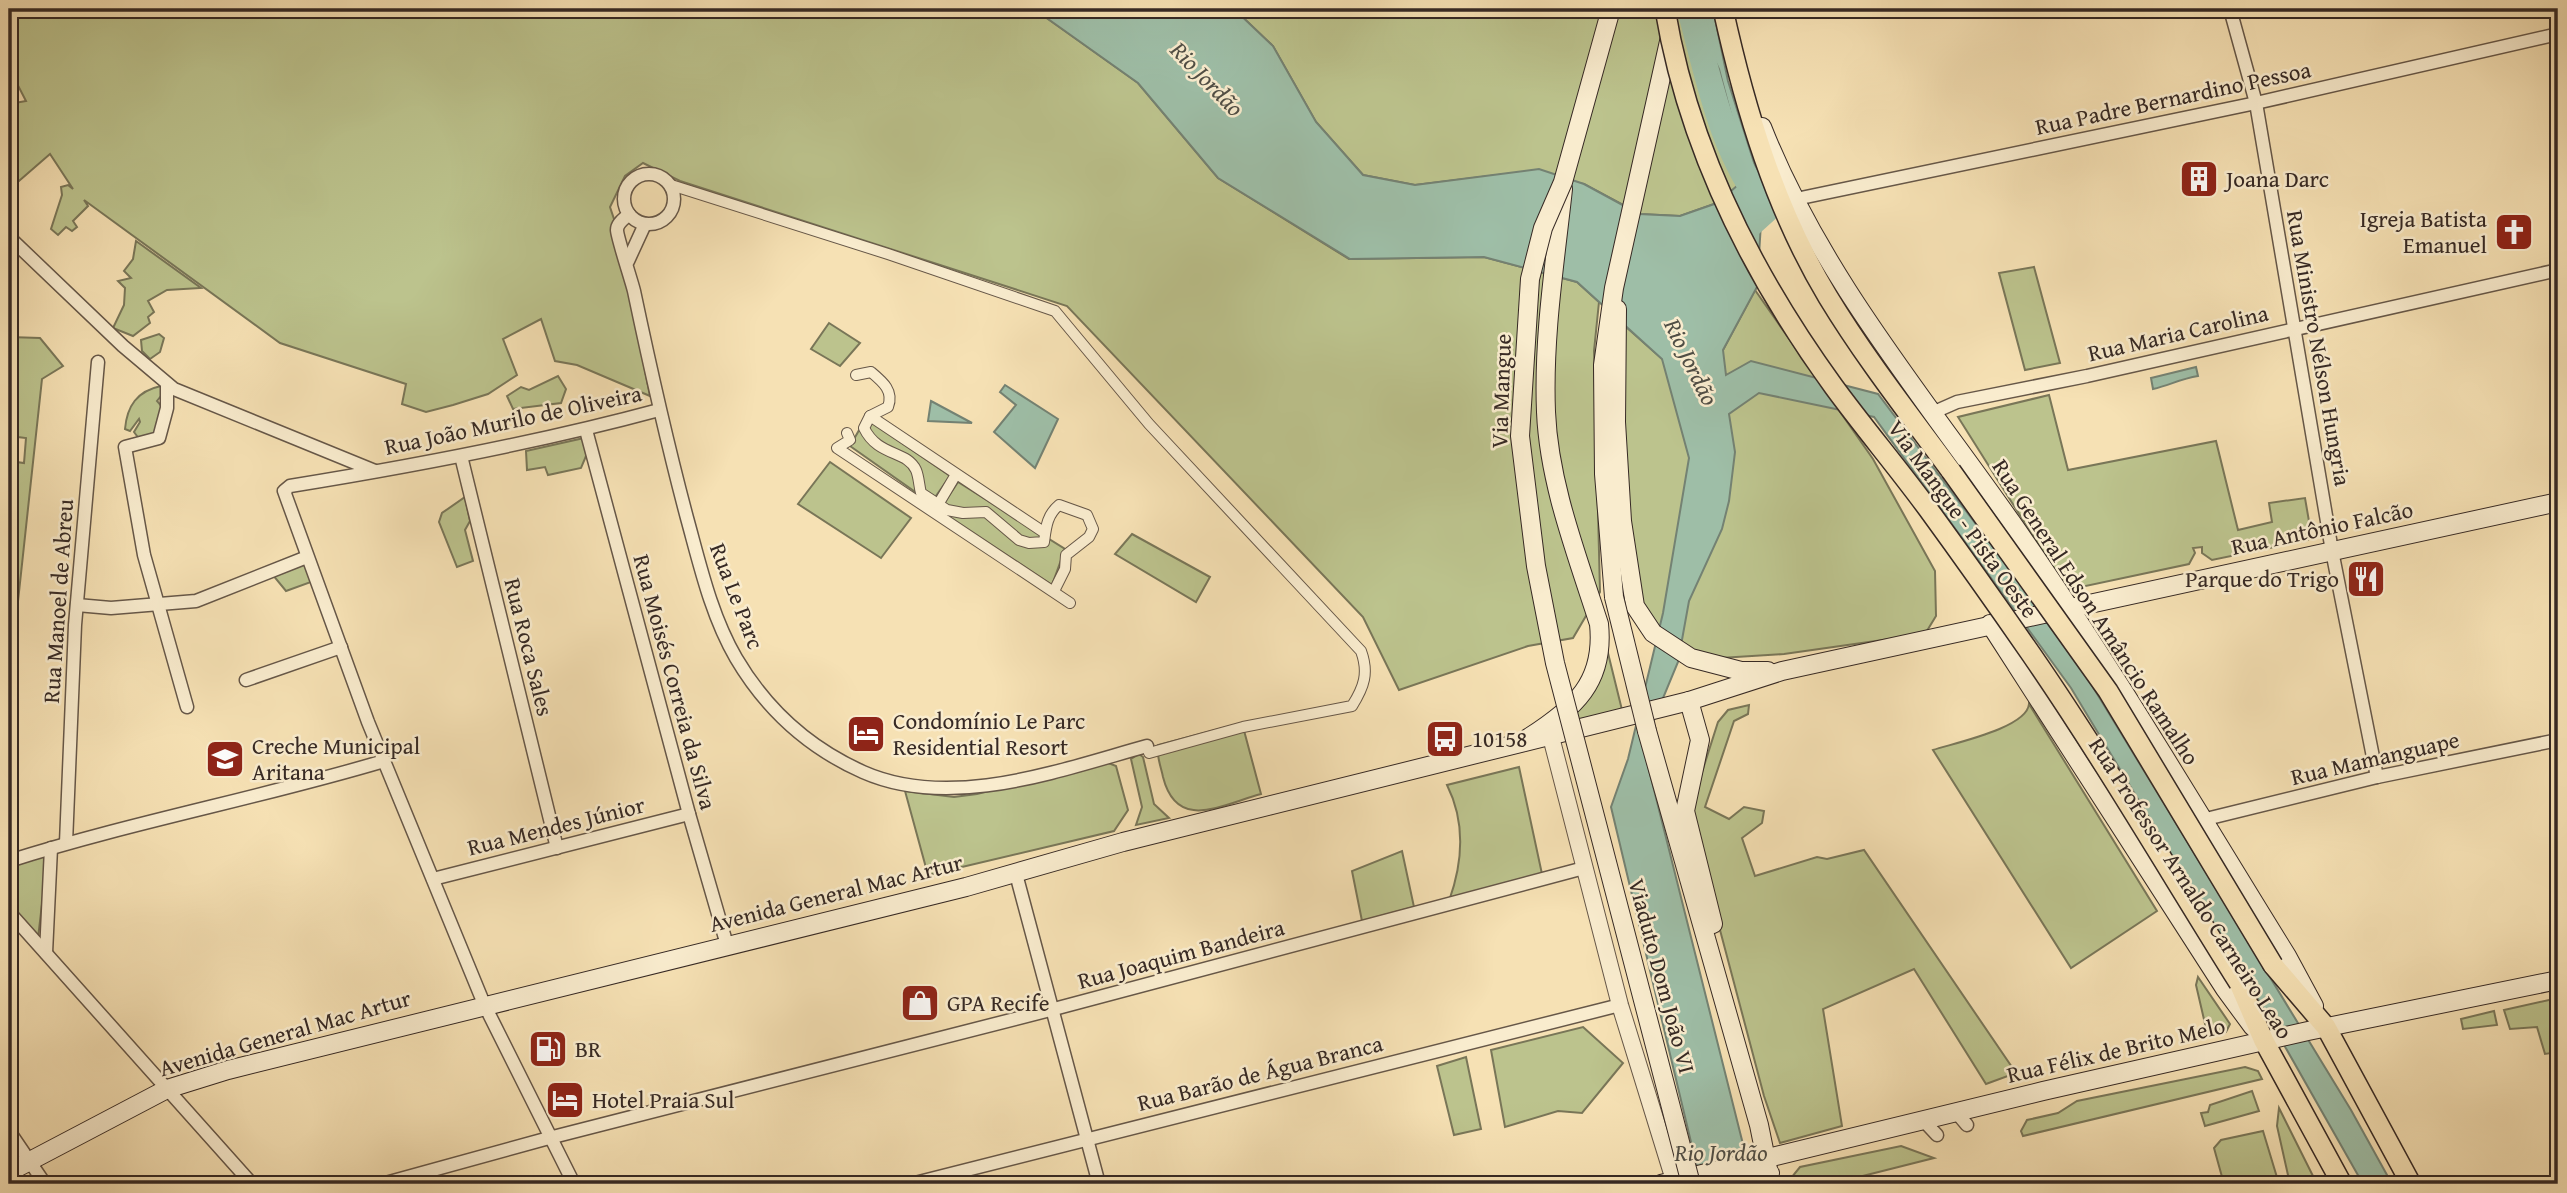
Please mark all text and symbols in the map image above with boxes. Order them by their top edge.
water label: Rio Jordão [1162,32,1252,124]
street label: Rua Padre Bernardino Pessoa [2032,52,2314,143]
building icon: Joana Darc [2178,158,2220,200]
place label: Joana Darc [2223,162,2329,195]
place label: Igreja Batista Emanuel [2360,202,2487,261]
street label: Rua Ministro Nélson Hungria [2279,207,2360,489]
church icon: Igreja Batista Emanuel [2493,211,2535,253]
street label: Rua Maria Carolina [2084,296,2271,369]
water label: Rio Jordão [1655,311,1728,411]
street label: Via Mangue [1482,333,1519,449]
street label: Rua João Murilo de Oliveira [381,376,645,463]
street label: Via Mangue - Pista Oeste [1880,413,2047,625]
street label: Rua General Edson Amâncio Ramalho [1985,452,2208,771]
street label: Rua Antônio Falcão [2228,492,2416,563]
street label: Rua Manoel de Abreu [34,497,81,704]
street label: Rua Le Parc [702,538,773,654]
street label: Rua Moisés Correia da Silva [626,551,725,813]
restaurant icon: Parque do Trigo [2345,558,2387,600]
place label: Parque do Trigo [2185,562,2339,595]
street label: Rua Roca Sales [496,574,563,719]
place label: Condomínio Le Parc Residential Resort [893,704,1085,763]
hotel icon: Condomínio Le Parc Residential Resort [845,713,887,755]
bus stop icon: 10158 [1424,718,1466,760]
place label: 10158 [1472,722,1527,755]
street label: Rua Mamanguape [2287,722,2462,793]
place label: Creche Municipal Aritana [252,729,420,788]
street label: Rua Professor Arnaldo Carneiro Leao [2081,730,2302,1045]
school or university icon: Creche Municipal Aritana [204,738,246,780]
street label: Rua Mendes Júnior [464,787,649,864]
street label: Avenida General Mac Artur [706,845,967,940]
street label: Viaduto Dom João VI [1621,875,1704,1077]
street label: Rua Joaquim Bandeira [1074,910,1288,997]
street label: Avenida General Mac Artur [155,981,415,1084]
shop icon: GPA Recife [899,982,941,1024]
place label: GPA Recife [947,986,1049,1019]
street label: Rua Félix de Brito Melo [2003,1008,2228,1091]
street label: Rua Barão de Água Branca [1134,1026,1386,1119]
fuel station icon: BR [527,1028,569,1070]
place label: BR [575,1032,602,1065]
hotel icon: Hotel Praia Sul [544,1079,586,1121]
place label: Hotel Praia Sul [592,1083,734,1116]
water label: Rio Jordão [1674,1135,1767,1170]

